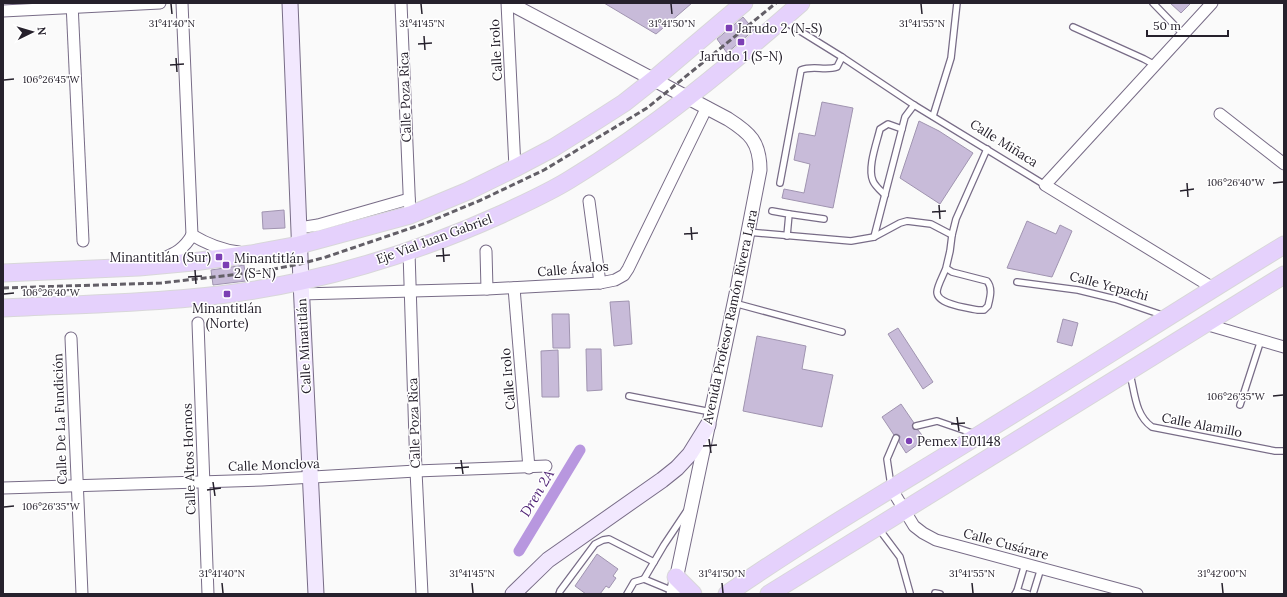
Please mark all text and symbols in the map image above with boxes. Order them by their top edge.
north arrow [12,12,52,52]
scale bar [1147,12,1228,38]
text: 31°41'40"N [149,17,196,30]
text: 31°41'45"N [399,17,445,30]
text: 31°41'50"N [649,17,696,30]
text: 31°41'55"N [899,17,945,30]
street label: Calle Irolo [486,18,506,81]
text: 50 m [1153,18,1181,33]
place label: Jarudo 2 (N-S) [736,20,822,37]
marker: Jarudo 2 (N-S) [724,23,734,33]
text: N [35,26,49,36]
marker: Jarudo 1 (S-N) [736,37,746,47]
place label: Jarudo 1 (S-N) [699,48,782,65]
street label: Calle Poza Rica [395,51,415,143]
text: 106°26'45"W [23,73,80,86]
street label: Calle Miñaca [967,115,1041,171]
text: 106°26'40"W [1207,176,1266,189]
street label: Avenida Profesor Ramón Rivera Lara [699,208,761,427]
street label: Eje Vial Juan Gabriel [374,210,495,268]
place label: Minantitlán (Sur) [109,249,211,266]
place label: Minantitlán 2 (S-N) [234,250,304,282]
marker: Minantitlán (Sur) [214,252,224,262]
street label: Calle Ávalos [537,257,609,281]
marker: Minantitlán 2 (S-N) [221,260,231,270]
street label: Calle Yepachi [1068,267,1151,305]
text: 106°26'40"W [22,286,81,299]
marker: Minantitlán (Norte) [222,289,232,299]
street label: Calle Minatitlán [293,298,315,394]
place label: Minantitlán (Norte) [192,300,262,332]
street label: Calle Irolo [497,347,519,411]
street label: Calle De La Fundición [49,353,71,485]
street label: Calle Poza Rica [404,377,424,469]
text: 106°26'35"W [1207,390,1266,403]
street label: Calle Altos Hornos [179,403,199,515]
street label: Calle Alamillo [1160,409,1244,441]
place label: Pemex E01148 [917,433,1001,450]
marker: Pemex E01148 [904,436,914,446]
street label: Calle Monclova [228,455,320,475]
water label: Dren 2A [516,466,558,520]
text: 106°26'35"W [22,500,81,513]
street label: Calle Cusárare [961,524,1051,564]
text: 31°41'40"N [199,567,246,580]
text: 31°41'45"N [449,567,495,580]
text: 31°41'50"N [699,567,746,580]
text: 31°41'55"N [949,567,995,580]
text: 31°42'00"N [1197,567,1247,580]

